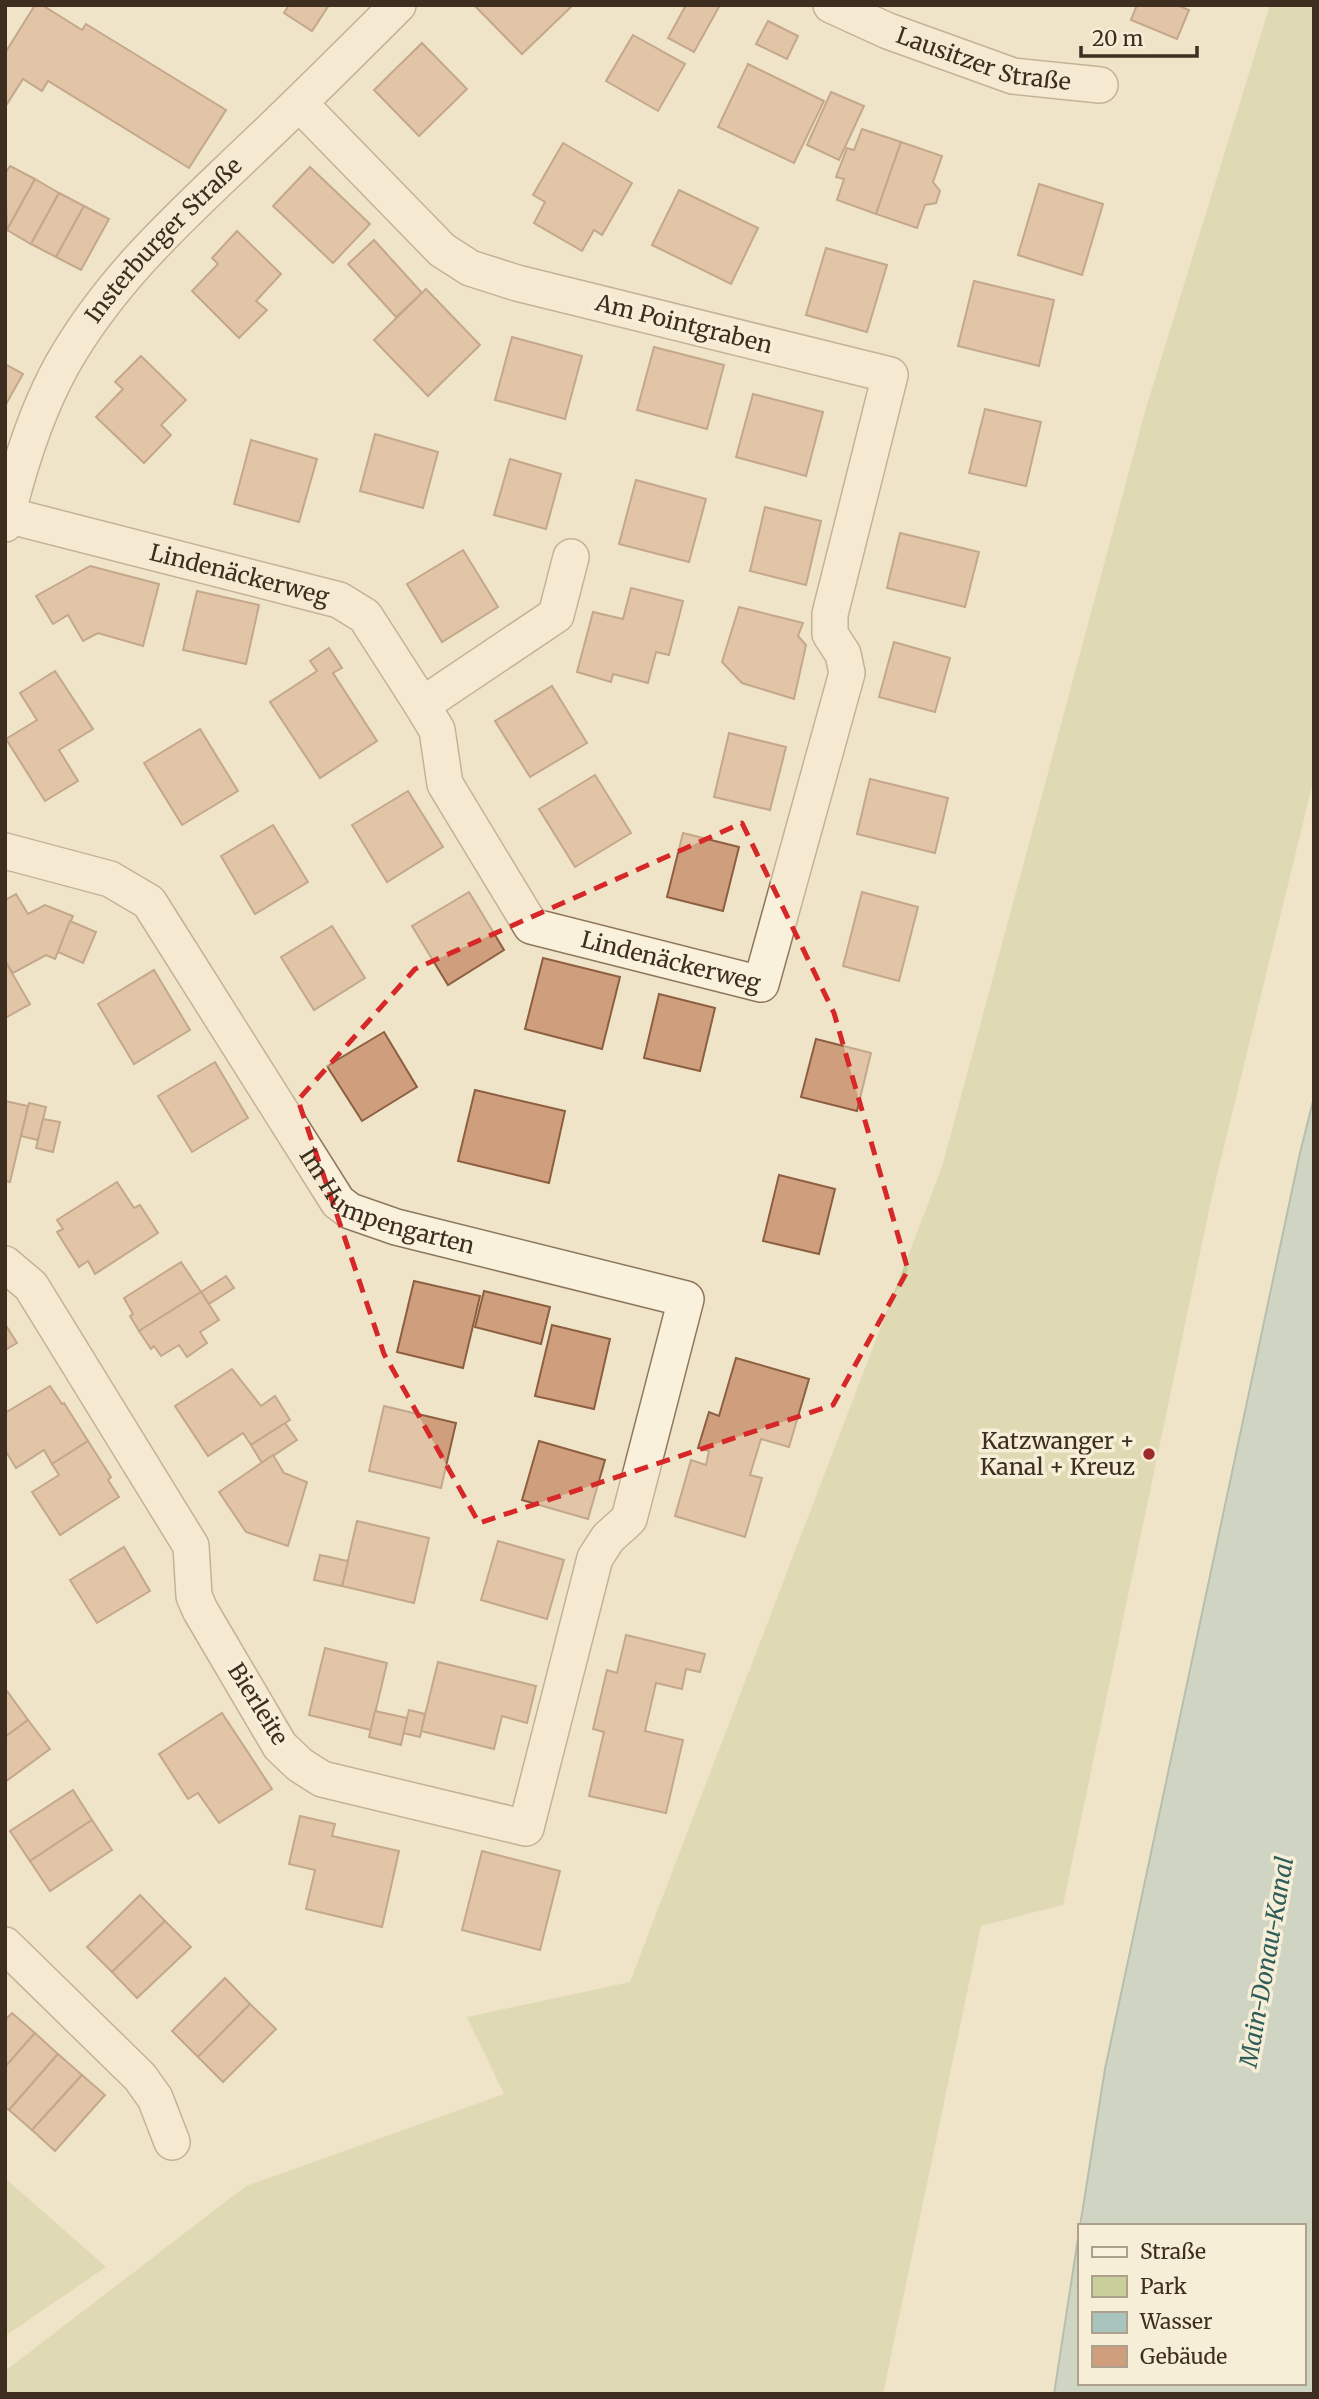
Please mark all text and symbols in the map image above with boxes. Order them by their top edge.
scale bar [1081,14,1196,58]
street label: Lausitzer Straße [892,20,1072,96]
text: 20 m [1092,25,1144,52]
street label: Insterburger Straße [78,151,248,328]
street label: Am Pointgraben [592,287,776,359]
street label: Lindenäckerweg [147,537,332,611]
street label: Lindenäckerweg [578,924,764,997]
street label: Im Humpengarten [294,1142,478,1260]
place label: Katzwanger + Kanal + Kreuz [980,1426,1135,1481]
marker: Katzwanger + Kanal + Kreuz [1141,1446,1157,1462]
street label: Bierleite [222,1657,295,1750]
water label: Main-Donau-Kanal [1233,1854,1300,2071]
legend [1078,2224,1305,2385]
text: Straße [1140,2238,1206,2265]
text: Park [1140,2273,1187,2300]
text: Wasser [1139,2308,1212,2335]
text: Gebäude [1140,2343,1227,2370]

